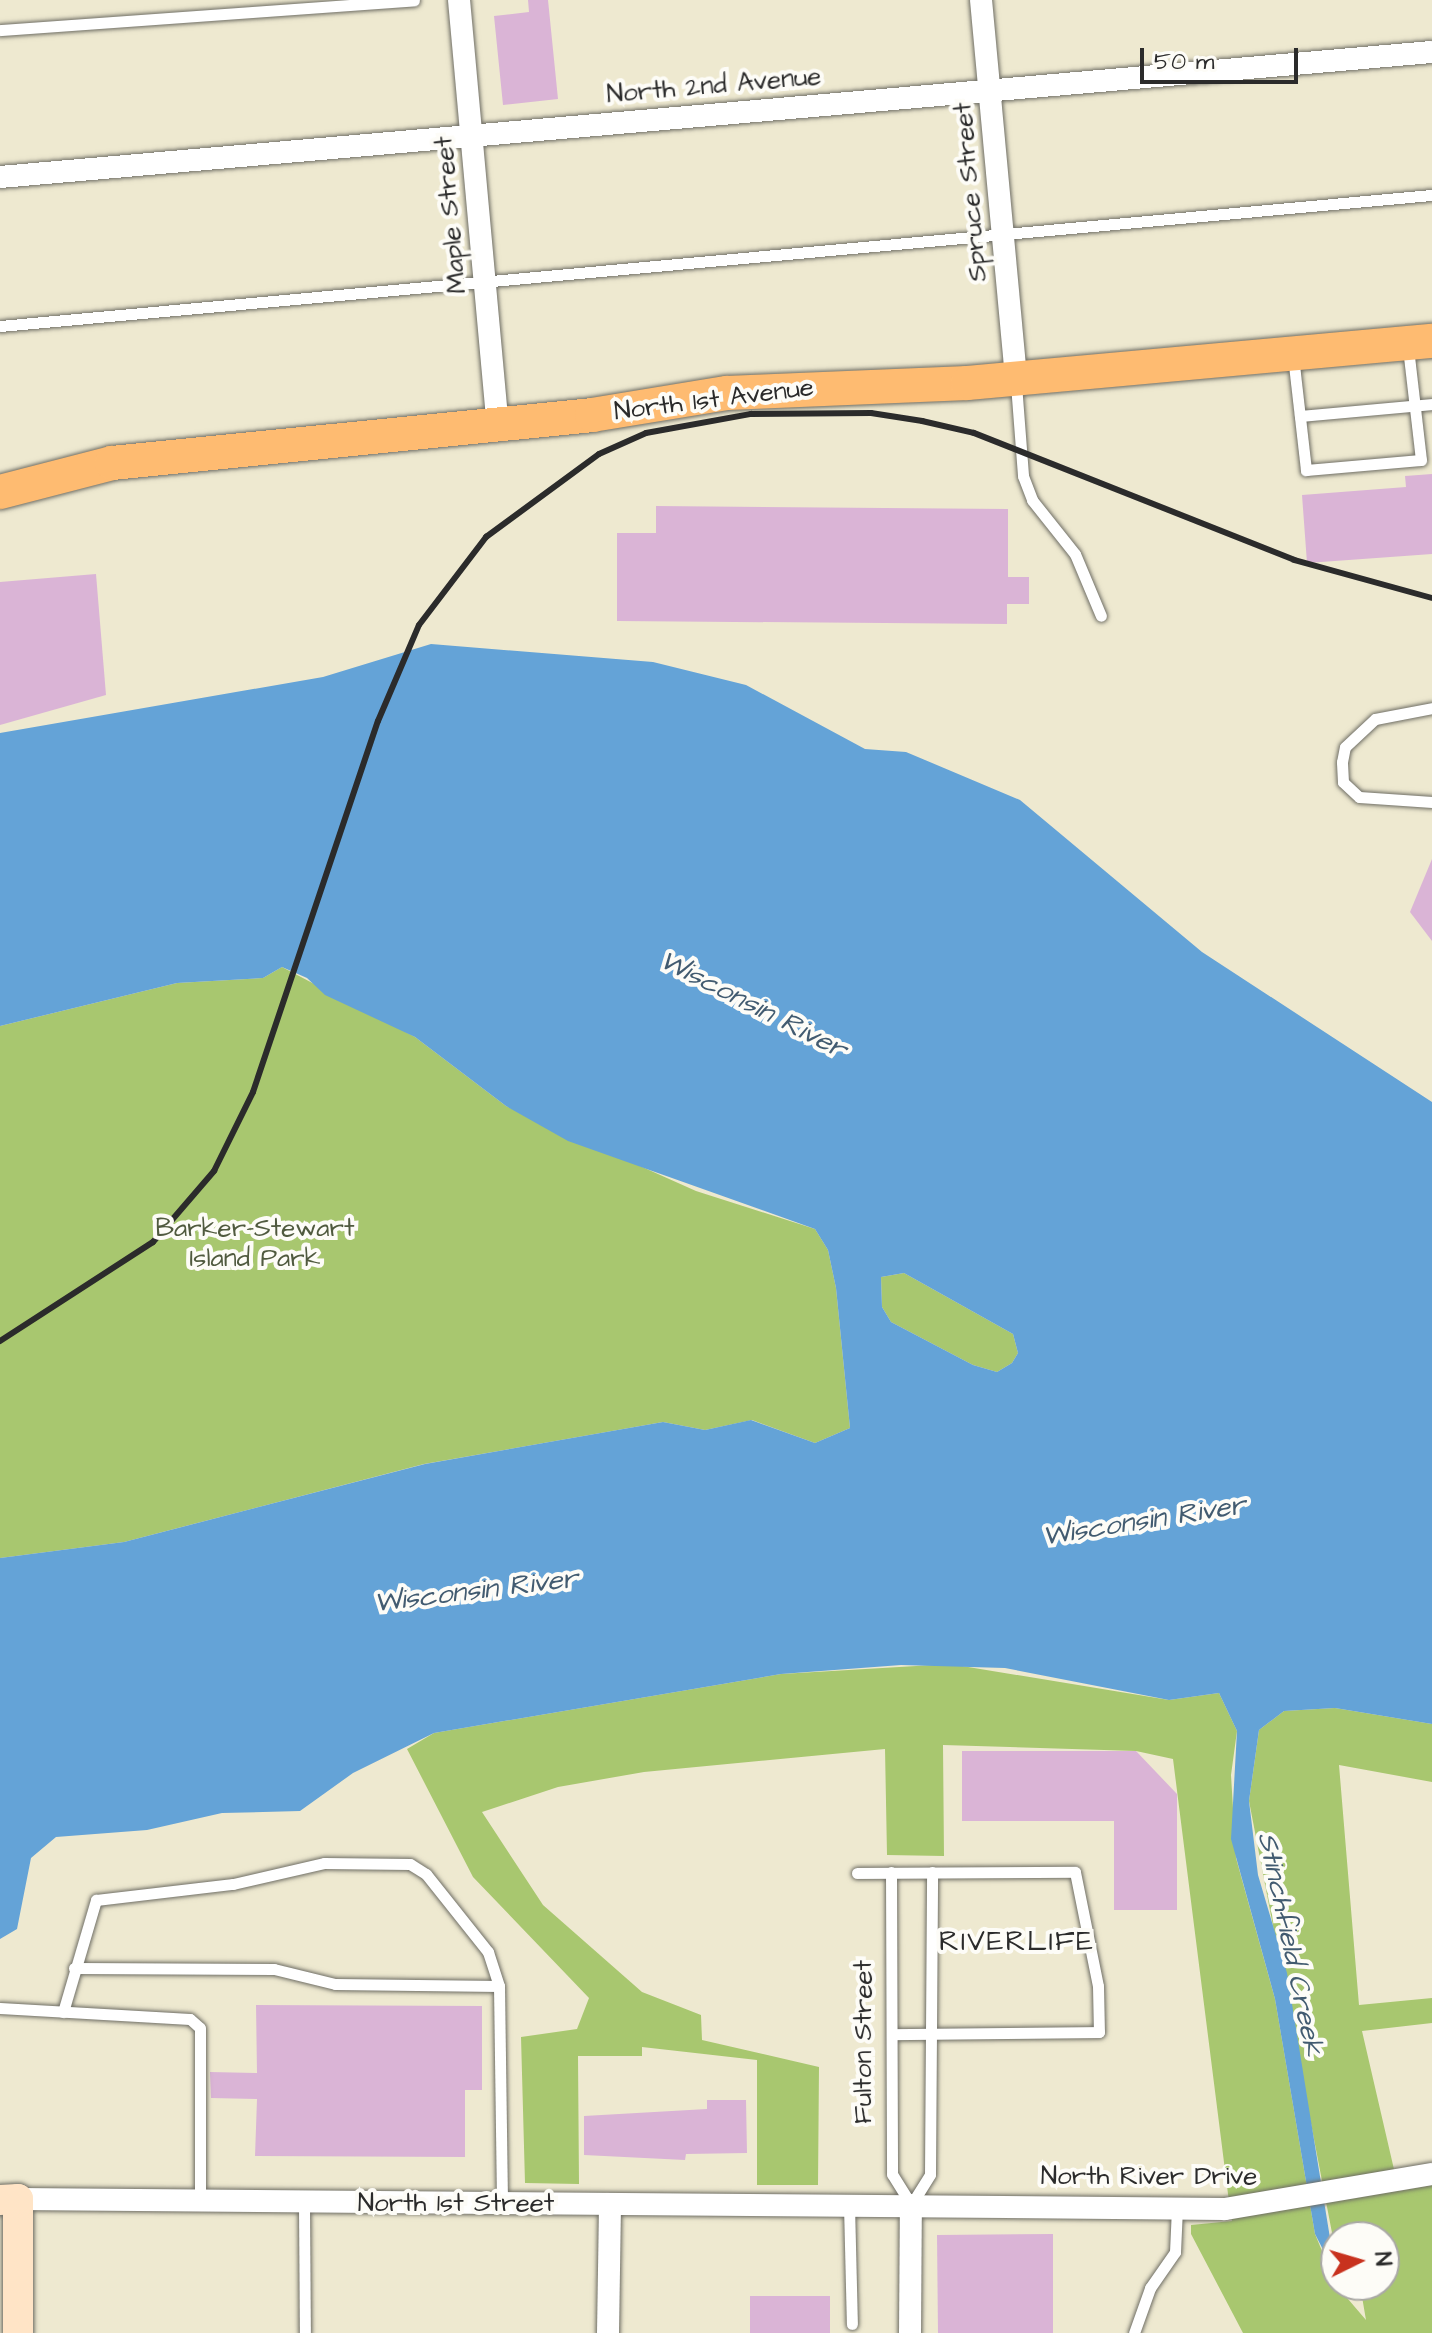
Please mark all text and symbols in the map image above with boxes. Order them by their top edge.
scale bar [1144,32,1302,82]
text: 50 m [1154,45,1214,79]
street label: North 2nd Avenue [605,61,823,111]
street label: Spruce Street [948,101,994,283]
street label: Maple Street [429,135,473,295]
street label: North 1st Avenue [612,372,816,428]
water label: Wisconsin River [654,944,852,1066]
park label: Barker-Stewart Island Park [156,1213,354,1274]
water label: Wisconsin River [1040,1488,1248,1554]
water label: Wisconsin River [372,1562,580,1620]
water label: Stinchfield Creek [1250,1829,1330,2059]
district label: RIVERLIFE [939,1925,1095,1959]
street label: Fulton Street [848,1960,880,2124]
street label: North River Drive [1041,2161,1257,2193]
street label: North 1st Street [358,2188,554,2220]
north arrow [1320,2221,1400,2301]
text: N [1366,2251,1398,2267]

